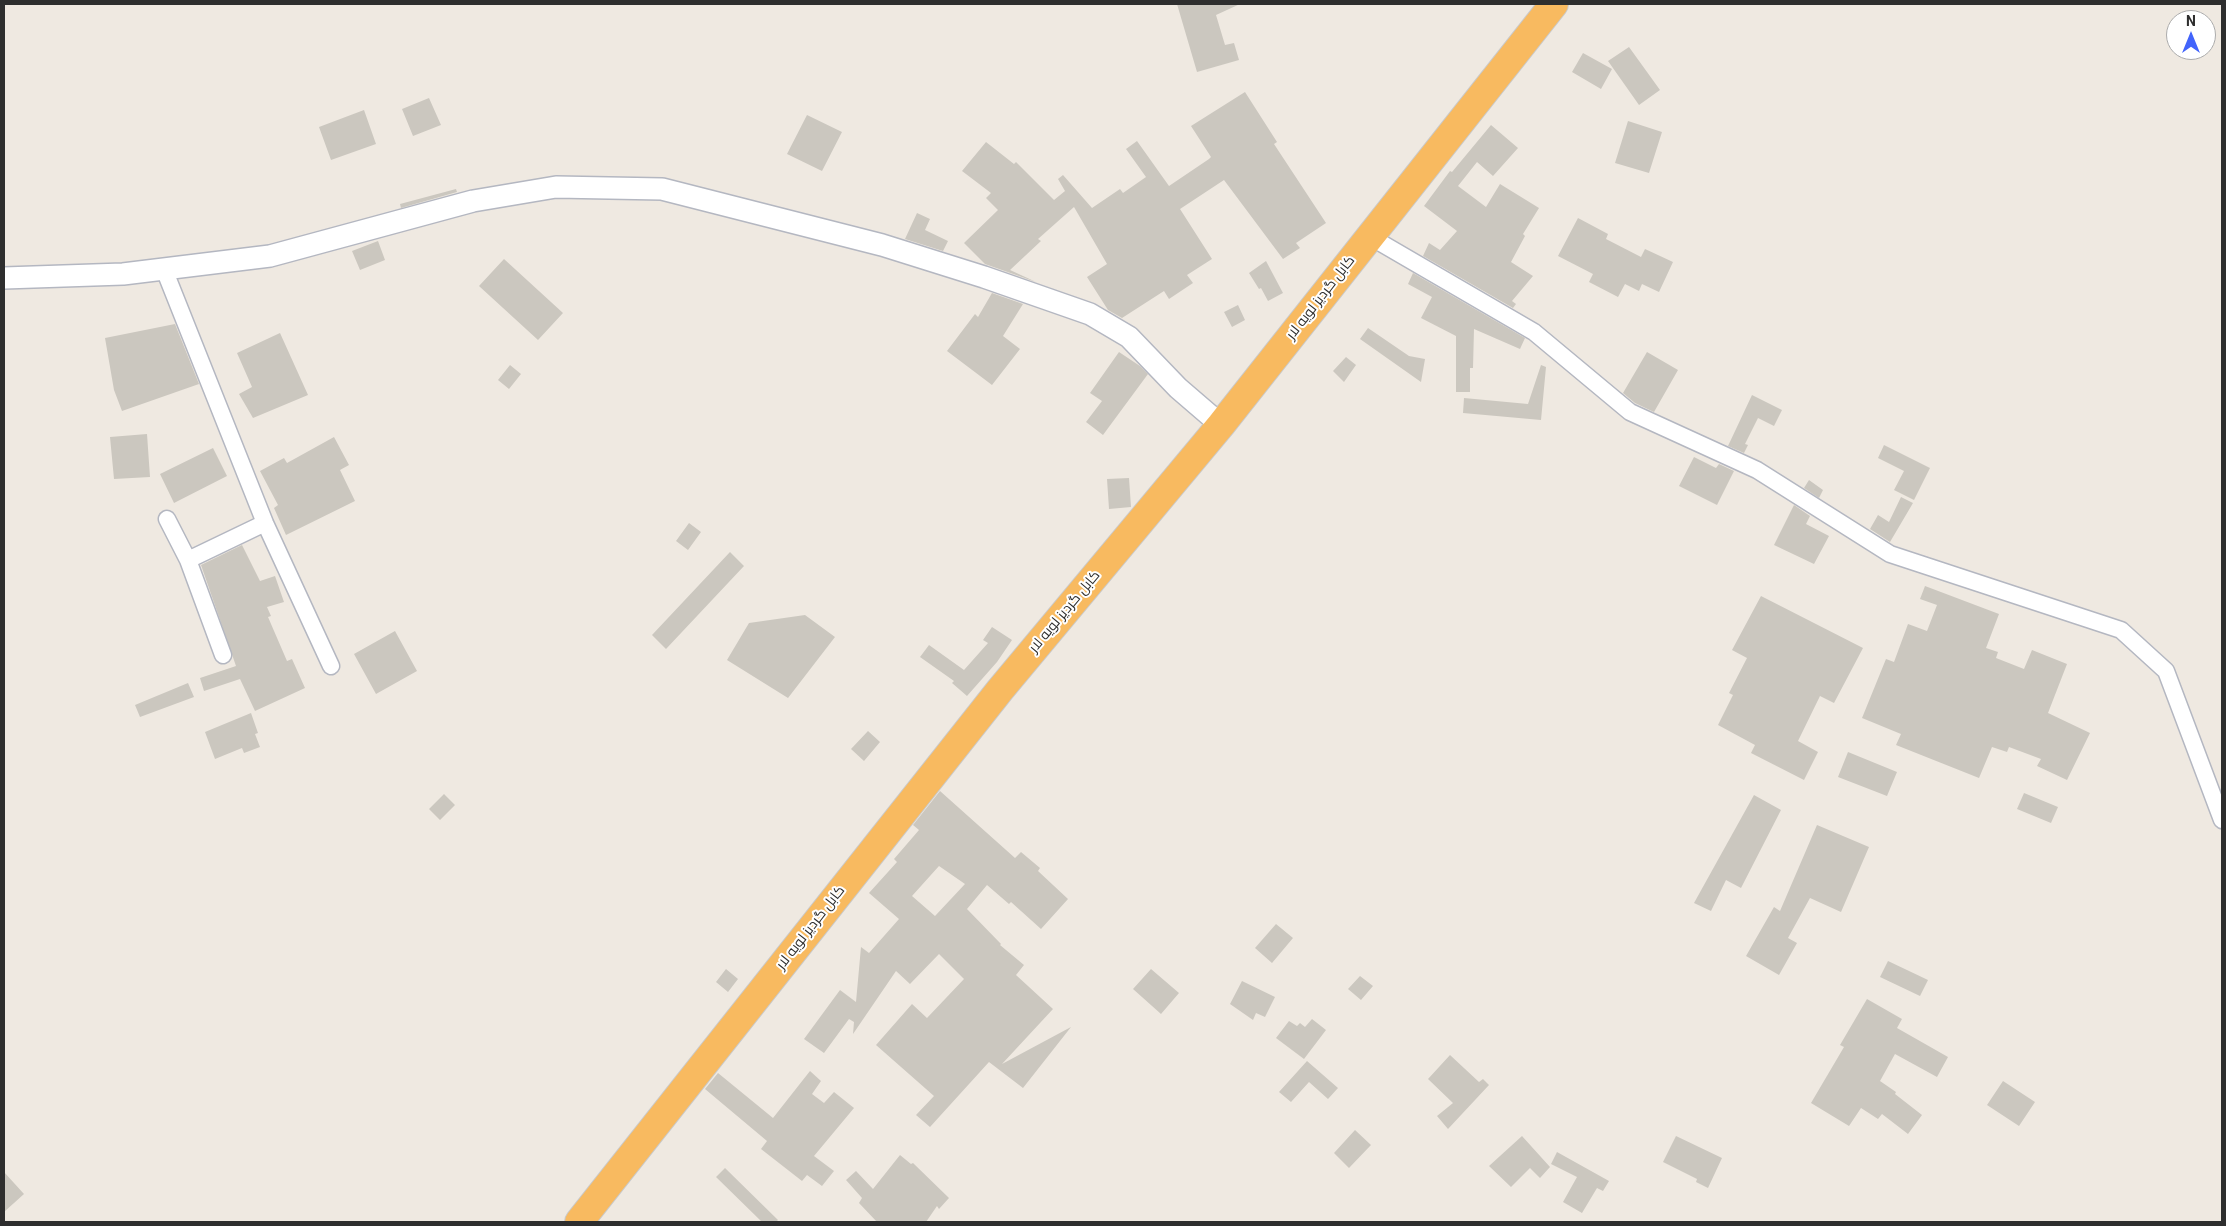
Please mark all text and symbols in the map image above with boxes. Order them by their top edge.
north arrow [2166,10,2216,60]
text: N [2186,13,2196,29]
street label: کابل گردیز لویه لار [1283,253,1359,343]
street label: کابل گردیز لویه لار [1026,568,1104,656]
street label: کابل گردیز لویه لار [773,883,849,973]

